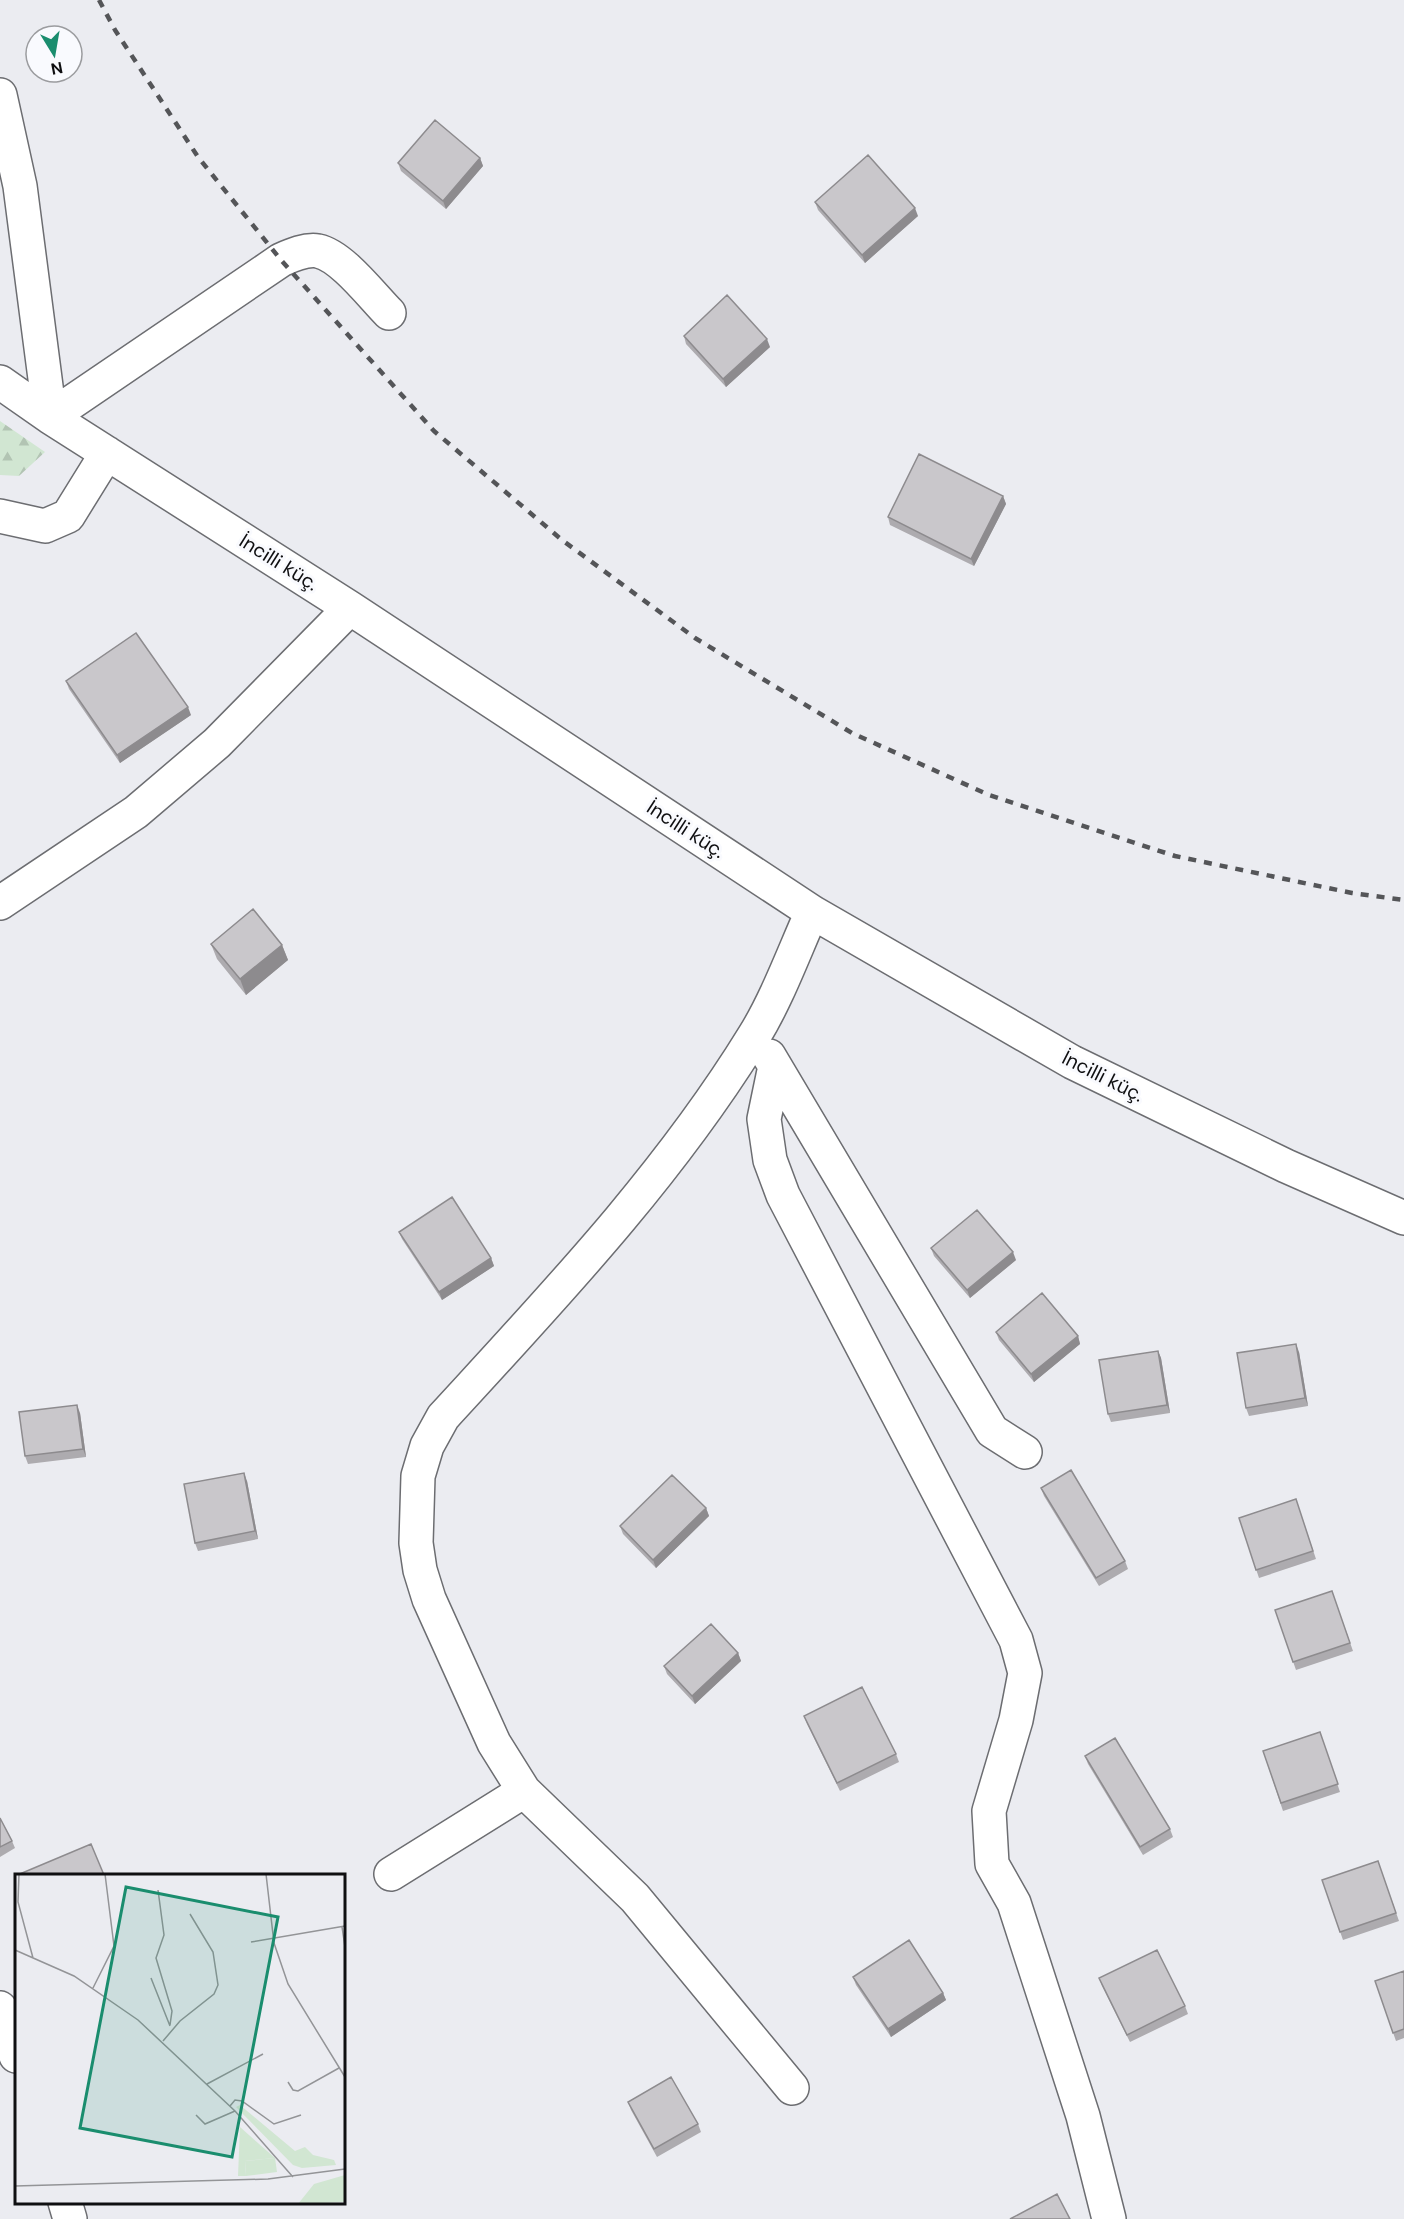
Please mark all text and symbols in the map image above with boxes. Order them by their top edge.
north arrow [24,24,84,84]
text: N [49,57,64,80]
street label: İncilli küç. [235,528,323,596]
street label: İncilli küç. [642,794,730,864]
street label: İncilli küç. [1058,1044,1148,1108]
inset map [15,1874,345,2204]

